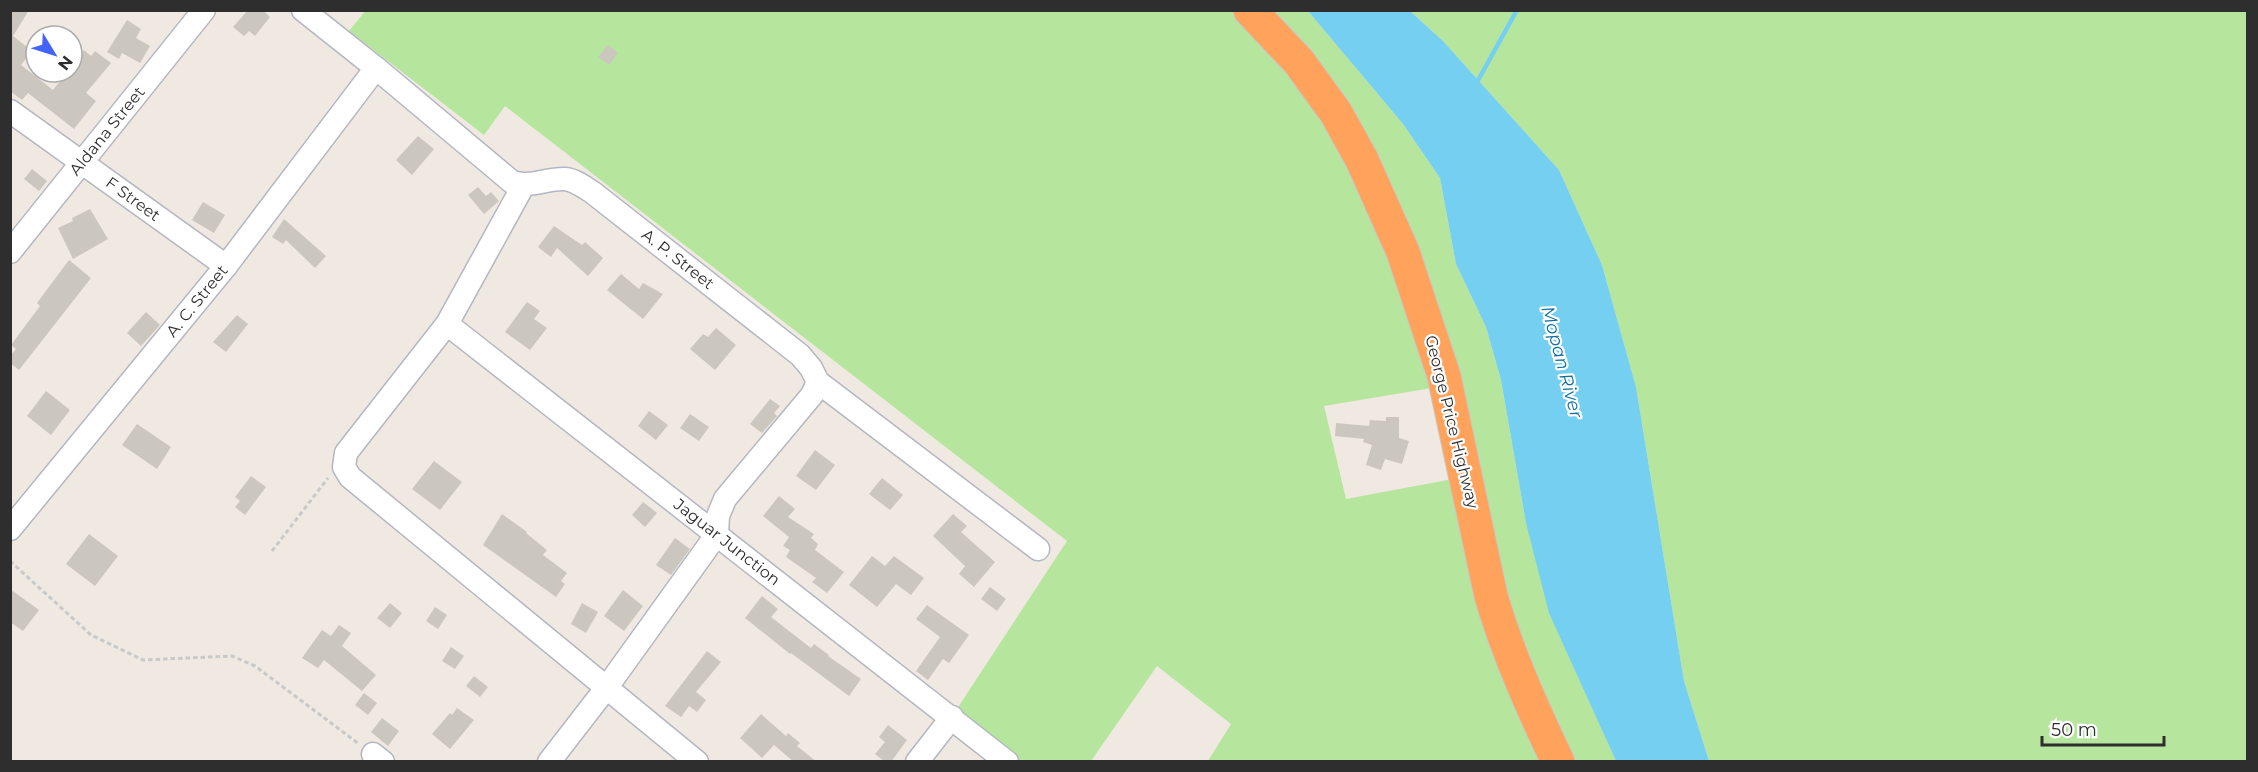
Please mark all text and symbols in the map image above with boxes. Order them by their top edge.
north arrow [24,24,84,84]
text: N [54,52,77,74]
street label: Aldana Street [65,82,149,179]
street label: F Street [102,173,164,225]
street label: A. P. Street [638,225,718,293]
street label: A. C. Street [162,261,232,341]
water label: Mopan River [1536,304,1588,421]
street label: George Price Highway [1421,333,1483,511]
street label: Jaguar Junction [669,494,784,589]
scale bar [2042,709,2164,747]
text: 50 m [2051,719,2097,741]

